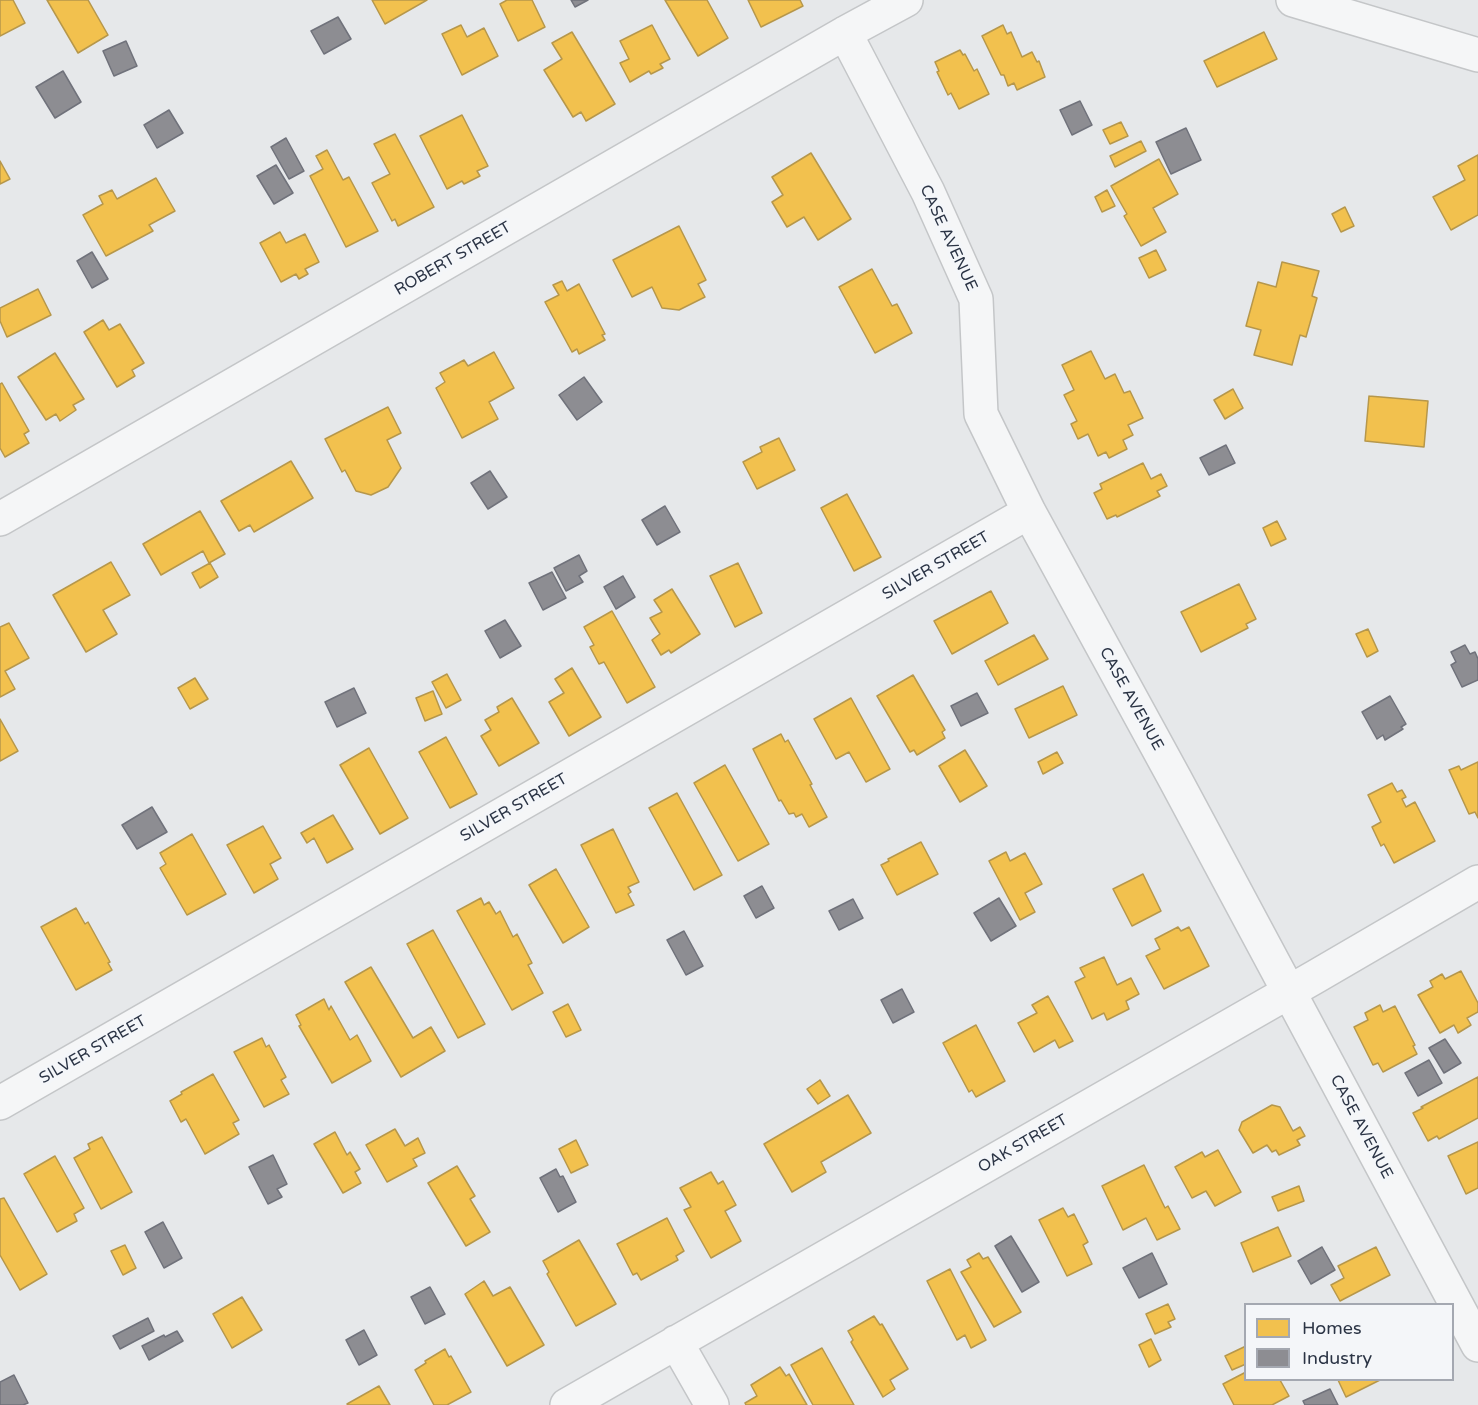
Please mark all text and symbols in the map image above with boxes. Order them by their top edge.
street label: CASE AVENUE [915,182,981,294]
street label: ROBERT STREET [391,218,515,300]
street label: SILVER STREET [879,528,993,604]
street label: CASE AVENUE [1095,644,1167,754]
street label: SILVER STREET [457,770,571,846]
street label: SILVER STREET [36,1012,150,1088]
street label: CASE AVENUE [1326,1072,1396,1182]
street label: OAK STREET [975,1111,1071,1177]
legend [1244,1303,1454,1381]
text: Homes [1302,1317,1362,1339]
text: Industry [1302,1347,1372,1369]

